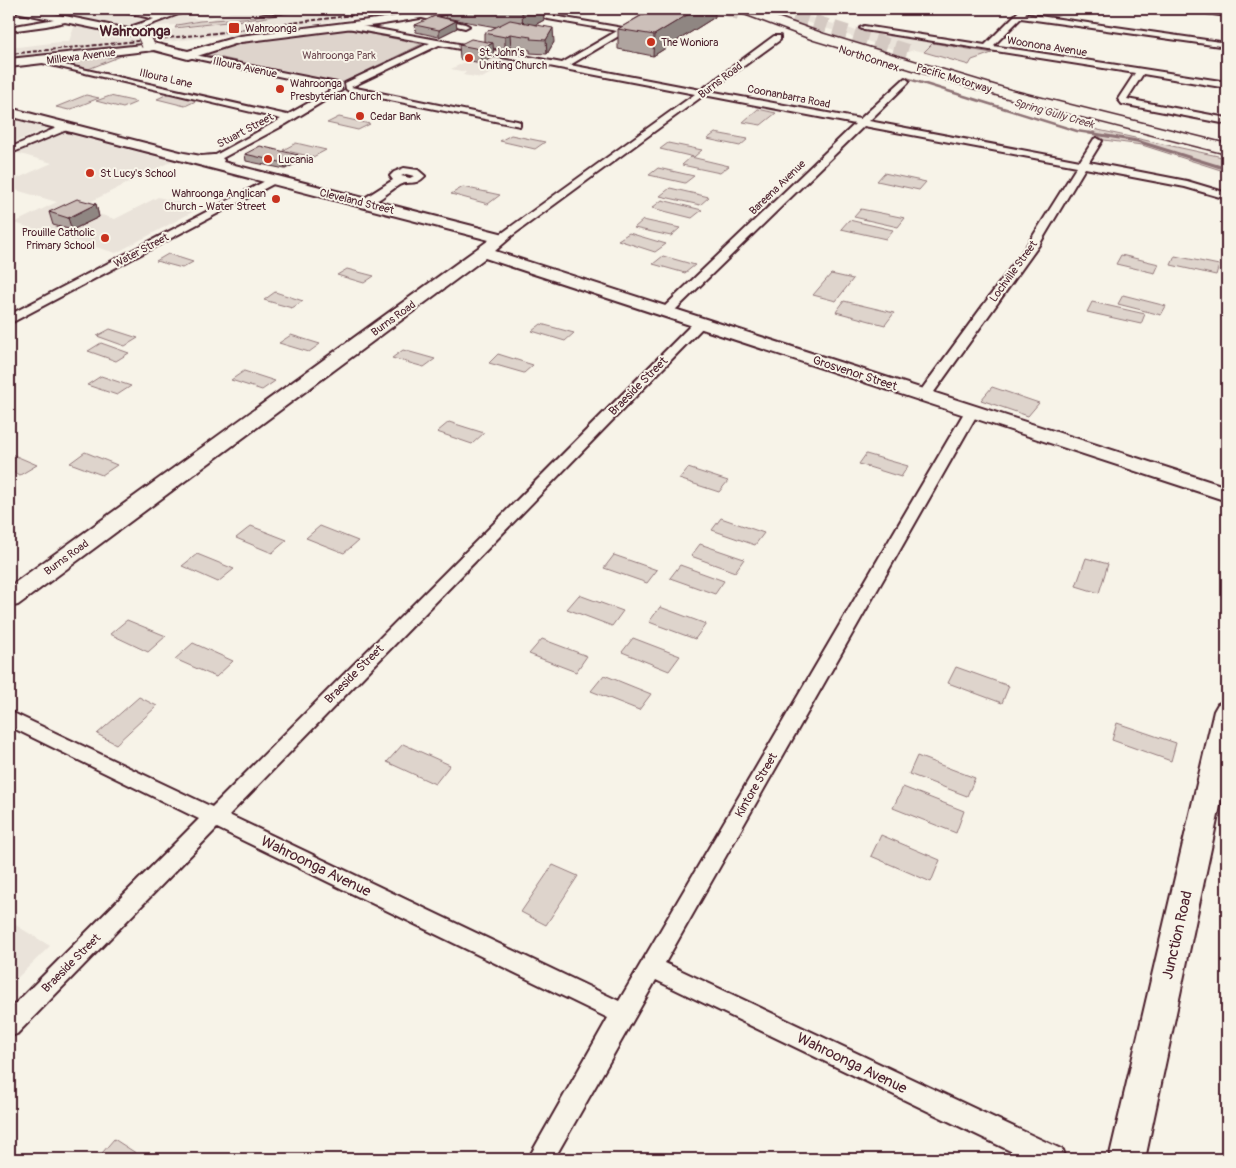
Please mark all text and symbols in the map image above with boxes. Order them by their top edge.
marker: Wahroonga [227,21,241,35]
district label: Wahroonga [100,22,170,41]
place label: Wahroonga [245,22,297,35]
street label: Woonona Avenue [1006,34,1088,59]
marker: The Woniora [645,36,657,48]
place label: The Woniora [661,36,718,49]
street label: NorthConnex [837,43,901,74]
street label: Millewa Avenue [46,46,117,67]
place label: St. John's Uniting Church [479,46,547,72]
park label: Wahroonga Park [302,49,376,62]
marker: St. John's Uniting Church [463,52,475,64]
street label: Illoura Avenue [212,54,279,81]
street label: Burns Road [696,60,745,101]
street label: Pacific Motorway [915,61,993,96]
street label: Illoura Lane [138,66,194,91]
place label: Wahroonga Presbyterian Church [290,77,381,103]
street label: Coonanbarra Road [746,82,832,111]
marker: Wahroonga Presbyterian Church [274,83,286,95]
water label: Spring Gully Creek [1012,96,1097,132]
street label: Stuart Street [215,110,276,151]
marker: Cedar Bank [354,110,366,122]
place label: Cedar Bank [370,110,421,123]
marker: Lucania [262,153,274,165]
place label: Lucania [278,153,313,166]
street label: Bareena Avenue [746,157,809,217]
marker: St Lucy's School [84,167,96,179]
place label: St Lucy's School [100,167,176,180]
street label: Cleveland Street [318,186,396,217]
place label: Wahroonga Anglican Church - Water Street [164,187,267,213]
marker: Wahroonga Anglican Church - Water Street [270,193,282,205]
place label: Prouille Catholic Primary School [22,226,95,252]
street label: Water Street [112,230,171,270]
marker: Prouille Catholic Primary School [99,232,111,244]
street label: Lochville Street [987,238,1040,305]
street label: Burns Road [369,298,418,339]
street label: Grosvenor Street [811,353,899,394]
street label: Braeside Street [606,354,671,419]
street label: Burns Road [42,537,91,578]
street label: Braeside Street [322,642,387,707]
street label: Kintore Street [732,750,781,820]
street label: Wahroonga Avenue [258,832,375,902]
street label: Junction Road [1158,889,1197,981]
street label: Braeside Street [39,931,104,996]
street label: Wahroonga Avenue [794,1029,911,1099]

